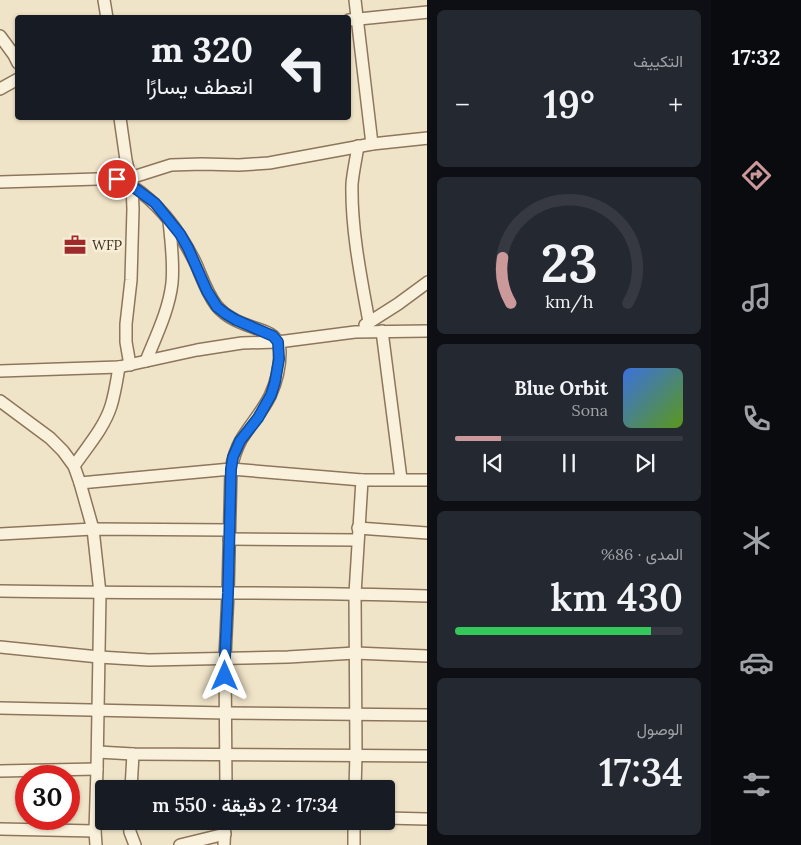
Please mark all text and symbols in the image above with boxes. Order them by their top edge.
text: 320 m [151,27,253,72]
icon: left [271,35,336,100]
text: 17:32 [732,43,780,71]
text: التكييف [633,51,683,71]
text: انعطف يسارًا [146,72,253,100]
text: 19° [543,80,595,128]
text: − [455,87,470,123]
text: + [668,87,683,123]
pin [96,158,138,200]
icon: directions [739,158,774,193]
icon: arrive [103,165,131,193]
text: 23 [541,230,597,296]
office icon: WFP [62,232,88,258]
place label: WFP [92,236,123,254]
icon: music [739,280,774,315]
text: km/h [545,290,593,313]
text: Blue Orbit [514,376,608,400]
text: Sona [572,400,608,420]
icon: phone [739,401,774,436]
icon: previous [479,449,507,477]
icon: pause [555,449,583,477]
icon: next [631,449,659,477]
icon: climate [739,523,774,558]
text: المدى · 86% [601,544,683,564]
text: 430 km [551,573,683,621]
icon: car [739,645,774,680]
position arrow [198,649,250,701]
text: الوصول [637,719,683,739]
text: 17:34 [599,748,683,796]
speed limit sign: 30 [15,765,80,830]
icon: filters [739,767,774,802]
text: 17:34 · 2 دقيقة · 550 m [152,793,338,817]

